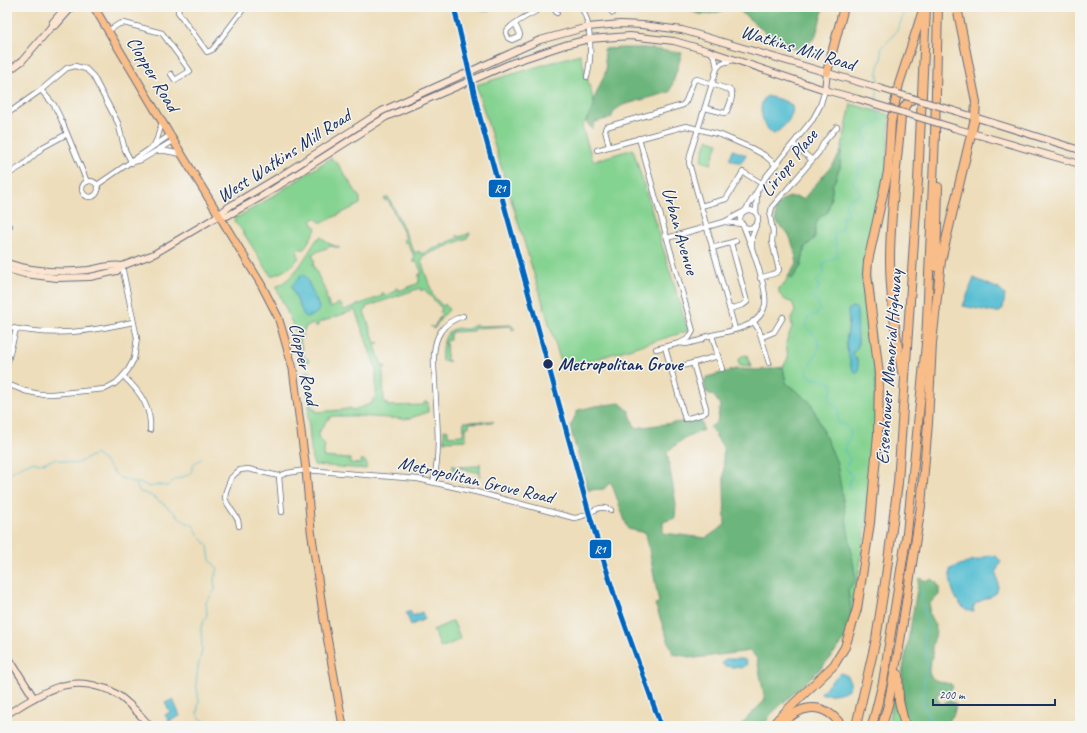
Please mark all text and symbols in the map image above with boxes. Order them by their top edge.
street label: Watkins Mill Road [738,19,861,78]
street label: Clopper Road [121,32,187,119]
street label: West Watkins Mill Road [212,102,358,208]
street label: Liriope Place [755,123,824,202]
line badge: R1 [488,179,511,198]
text: R1 [495,181,507,195]
street label: Urban Avenue [656,185,704,279]
street label: Eisenhower Memorial Highway [870,267,908,465]
street label: Clopper Road [284,321,325,411]
place label: Metropolitan Grove [558,352,684,376]
marker: Metropolitan Grove [541,357,555,371]
street label: Metropolitan Grove Road [396,450,558,510]
line badge: R1 [589,539,612,559]
text: R1 [595,542,607,556]
scale bar [933,681,1055,707]
text: 200 m [939,687,966,703]

